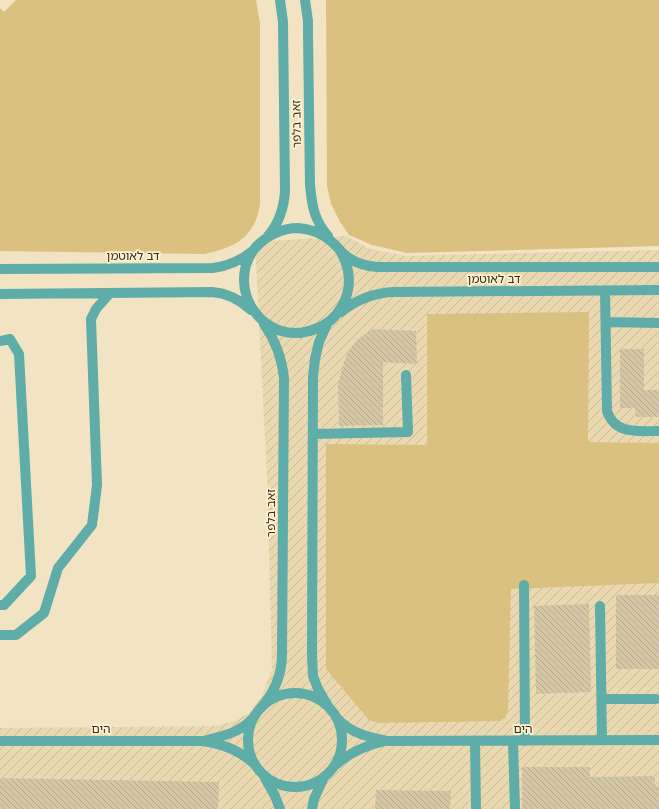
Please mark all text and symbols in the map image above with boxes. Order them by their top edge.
street label: זאב בלפר [288,100,304,148]
street label: דב לאוטמן [106,248,160,263]
street label: דב לאוטמן [467,271,521,286]
street label: זאב בלפר [263,489,278,537]
street label: הים [92,721,110,736]
street label: הים [514,721,532,736]

